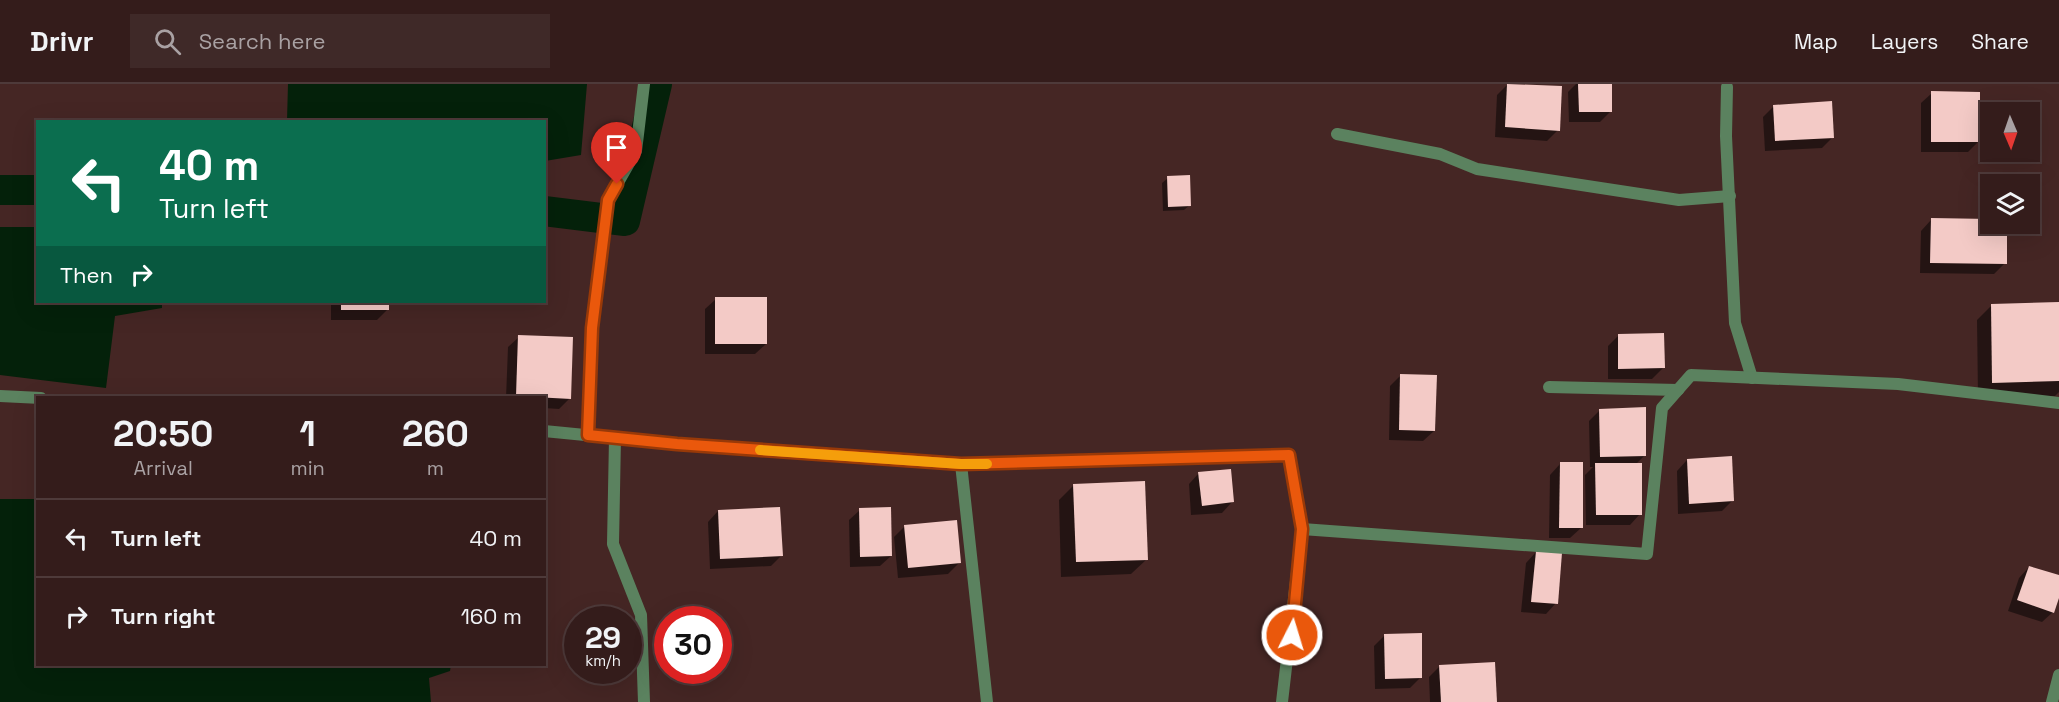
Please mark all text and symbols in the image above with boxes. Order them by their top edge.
search box [130,14,550,68]
text: Drivr [30,23,94,59]
icon: search [151,25,184,58]
text: Search here [199,27,325,55]
text: Map [1794,28,1838,55]
text: Layers [1871,28,1938,55]
text: Share [1971,28,2029,55]
north arrow [1980,102,2040,162]
map controls [1980,102,2040,234]
pin [591,122,642,184]
icon: arrive [600,131,633,164]
text: 40 m [159,139,259,192]
icon: left [60,144,138,222]
button: layers [1980,174,2040,234]
text: Turn left [159,191,269,226]
icon: right [125,258,158,291]
text: Then [60,261,113,289]
text: 20:50 [113,411,213,457]
text: 1 [300,411,316,457]
text: 260 [402,411,469,457]
text: Arrival [134,455,193,481]
text: min [291,455,325,481]
text: m [427,455,444,481]
icon: left [60,522,93,555]
text: Turn left [111,524,201,552]
text: 40 m [470,524,522,552]
icon: right [60,600,93,633]
text: Turn right [111,602,216,630]
text: 160 m [461,602,522,630]
position arrow [1260,603,1324,667]
speed limit sign: 30 [654,606,732,684]
text: 29 [585,618,621,657]
text: km/h [585,651,621,670]

